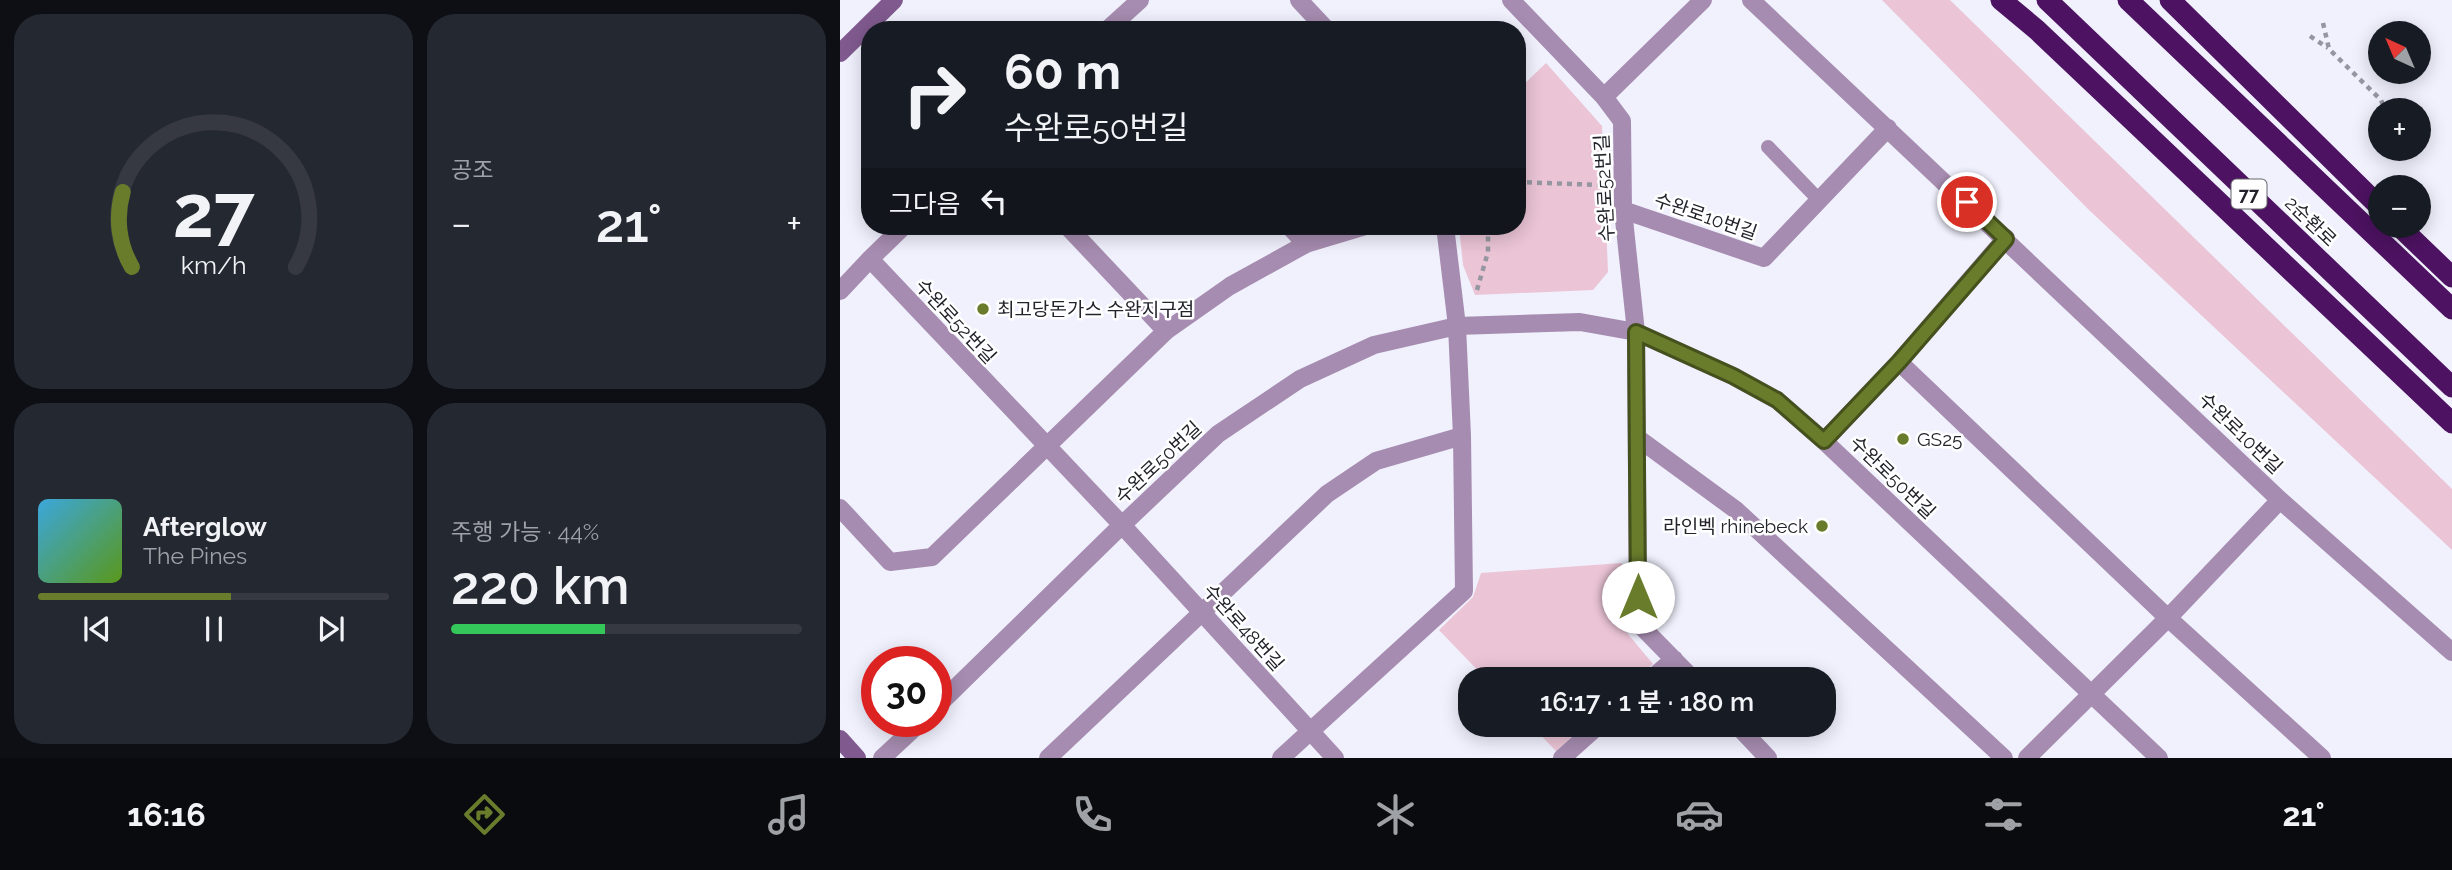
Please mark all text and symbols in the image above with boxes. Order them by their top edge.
north arrow [2368,21,2431,84]
map controls [2368,21,2431,238]
text: 60 m [1004,43,1121,100]
icon: right [889,49,980,140]
button: + [2368,98,2431,161]
text: 수완로50번길 [1004,109,1188,146]
street label: 수완로52번길 [1590,134,1618,242]
text: 공조 [451,156,493,183]
text: 27 [173,170,255,255]
pin [1937,172,1997,232]
button: − [2368,175,2431,238]
road number: 77 [2232,180,2266,209]
icon: left [975,182,1013,220]
icon: arrive [1948,183,1986,221]
street label: 수완로10번길 [1652,188,1760,244]
text: 그다음 [889,189,961,219]
street label: 2순환로 [2281,191,2341,251]
text: 21° [596,193,662,254]
text: − [451,201,471,246]
text: + [786,201,802,246]
text: km/h [181,250,246,280]
street label: 수완로52번길 [911,274,1001,368]
place label: 최고당돈가스 수완지구점 [997,298,1194,320]
marker: 최고당돈가스 수완지구점 [975,301,991,317]
street label: 수완로10번길 [2195,388,2287,478]
street label: 수완로50번길 [1110,417,1206,507]
place label: GS25 [1917,428,1962,450]
street label: 수완로50번길 [1846,431,1940,523]
marker: GS25 [1895,431,1911,447]
text: Afterglow [143,512,267,542]
place label: 라인벡 rhinebeck [1663,515,1808,537]
text: 주행 가능 · 44% [451,518,599,545]
marker: 라인벡 rhinebeck [1814,518,1830,534]
text: The Pines [143,542,247,569]
text: 220 km [451,555,630,616]
position arrow [1601,560,1675,634]
street label: 수완로48번길 [1199,579,1289,675]
icon: previous [78,610,116,648]
icon: pause [195,610,233,648]
icon: next [312,610,350,648]
speed limit sign: 30 [861,646,952,737]
text: 16:17 · 1 분 · 180 m [1540,687,1754,717]
icon: directions [460,790,509,839]
icon: music [764,790,813,839]
icon: phone [1068,790,1117,839]
icon: climate [1371,790,1420,839]
icon: car [1675,790,1724,839]
icon: filters [1979,790,2028,839]
text: 16:16 [127,796,206,833]
text: 21° [2282,796,2325,833]

